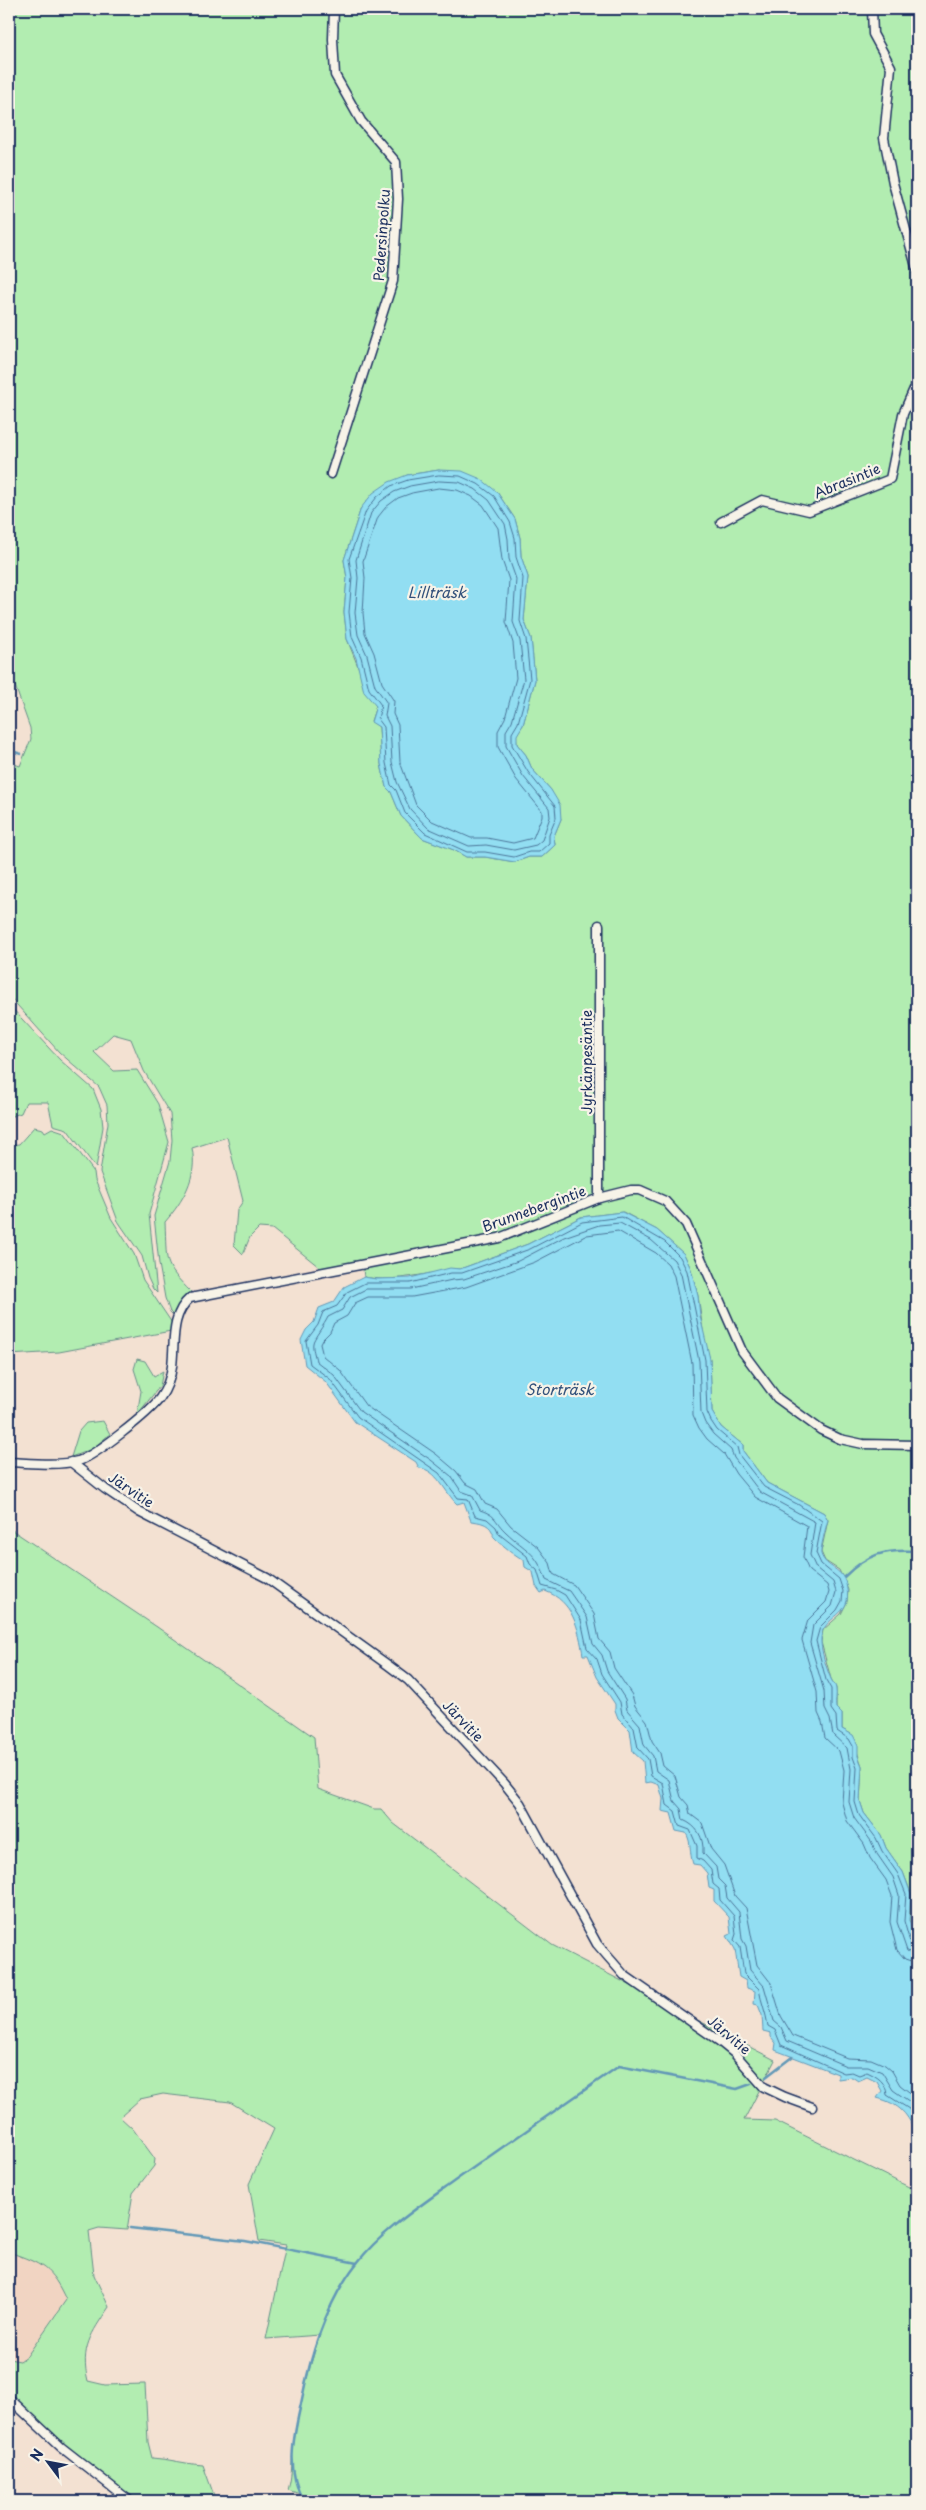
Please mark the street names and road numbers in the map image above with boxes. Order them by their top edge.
street label: Pedersinpolku [368,188,395,282]
street label: Abrasintie [810,458,883,503]
street label: Jyrkänpesäntie [576,1010,597,1114]
street label: Brunnebergintie [479,1180,589,1237]
street label: Järvitie [104,1467,158,1513]
street label: Järvitie [438,1695,489,1746]
street label: Järvitie [703,2010,756,2059]

